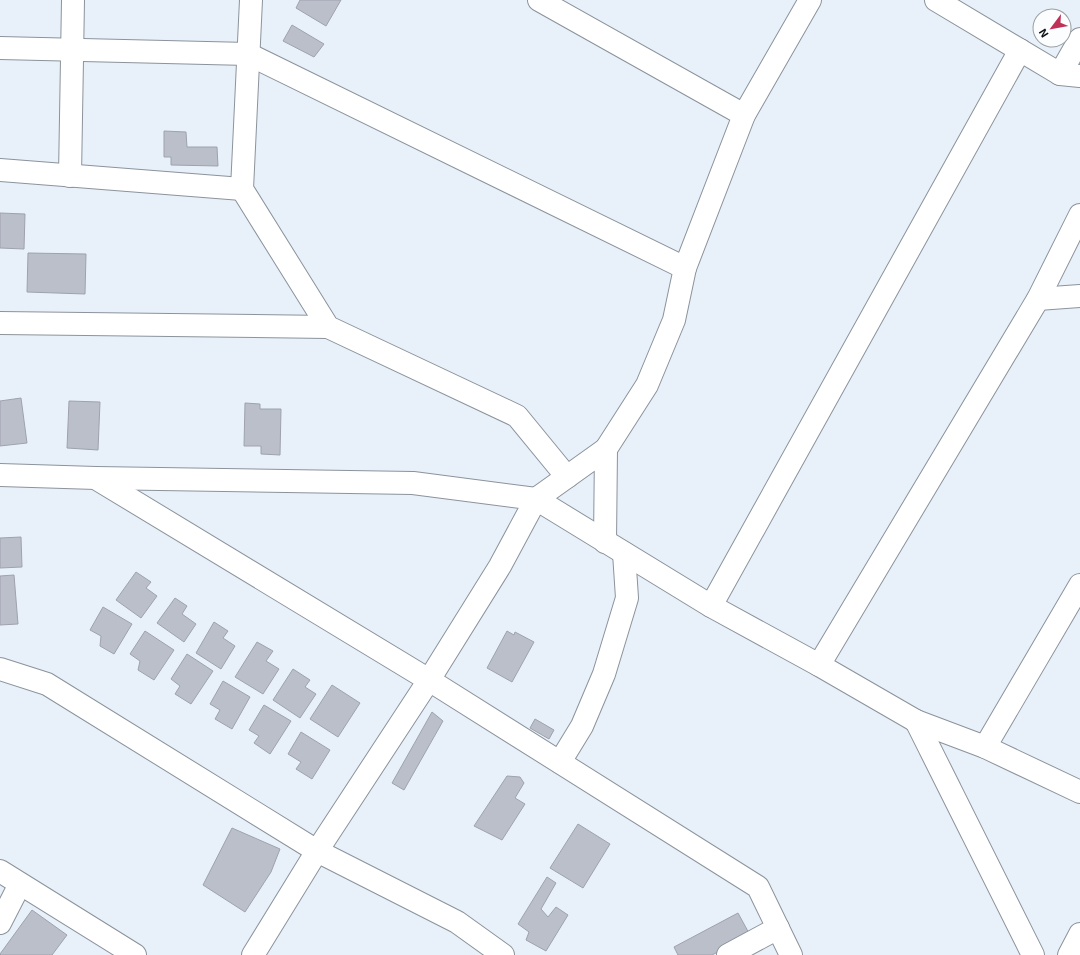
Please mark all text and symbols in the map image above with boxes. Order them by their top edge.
north arrow [1032,8,1072,48]
text: N [1035,27,1051,40]

